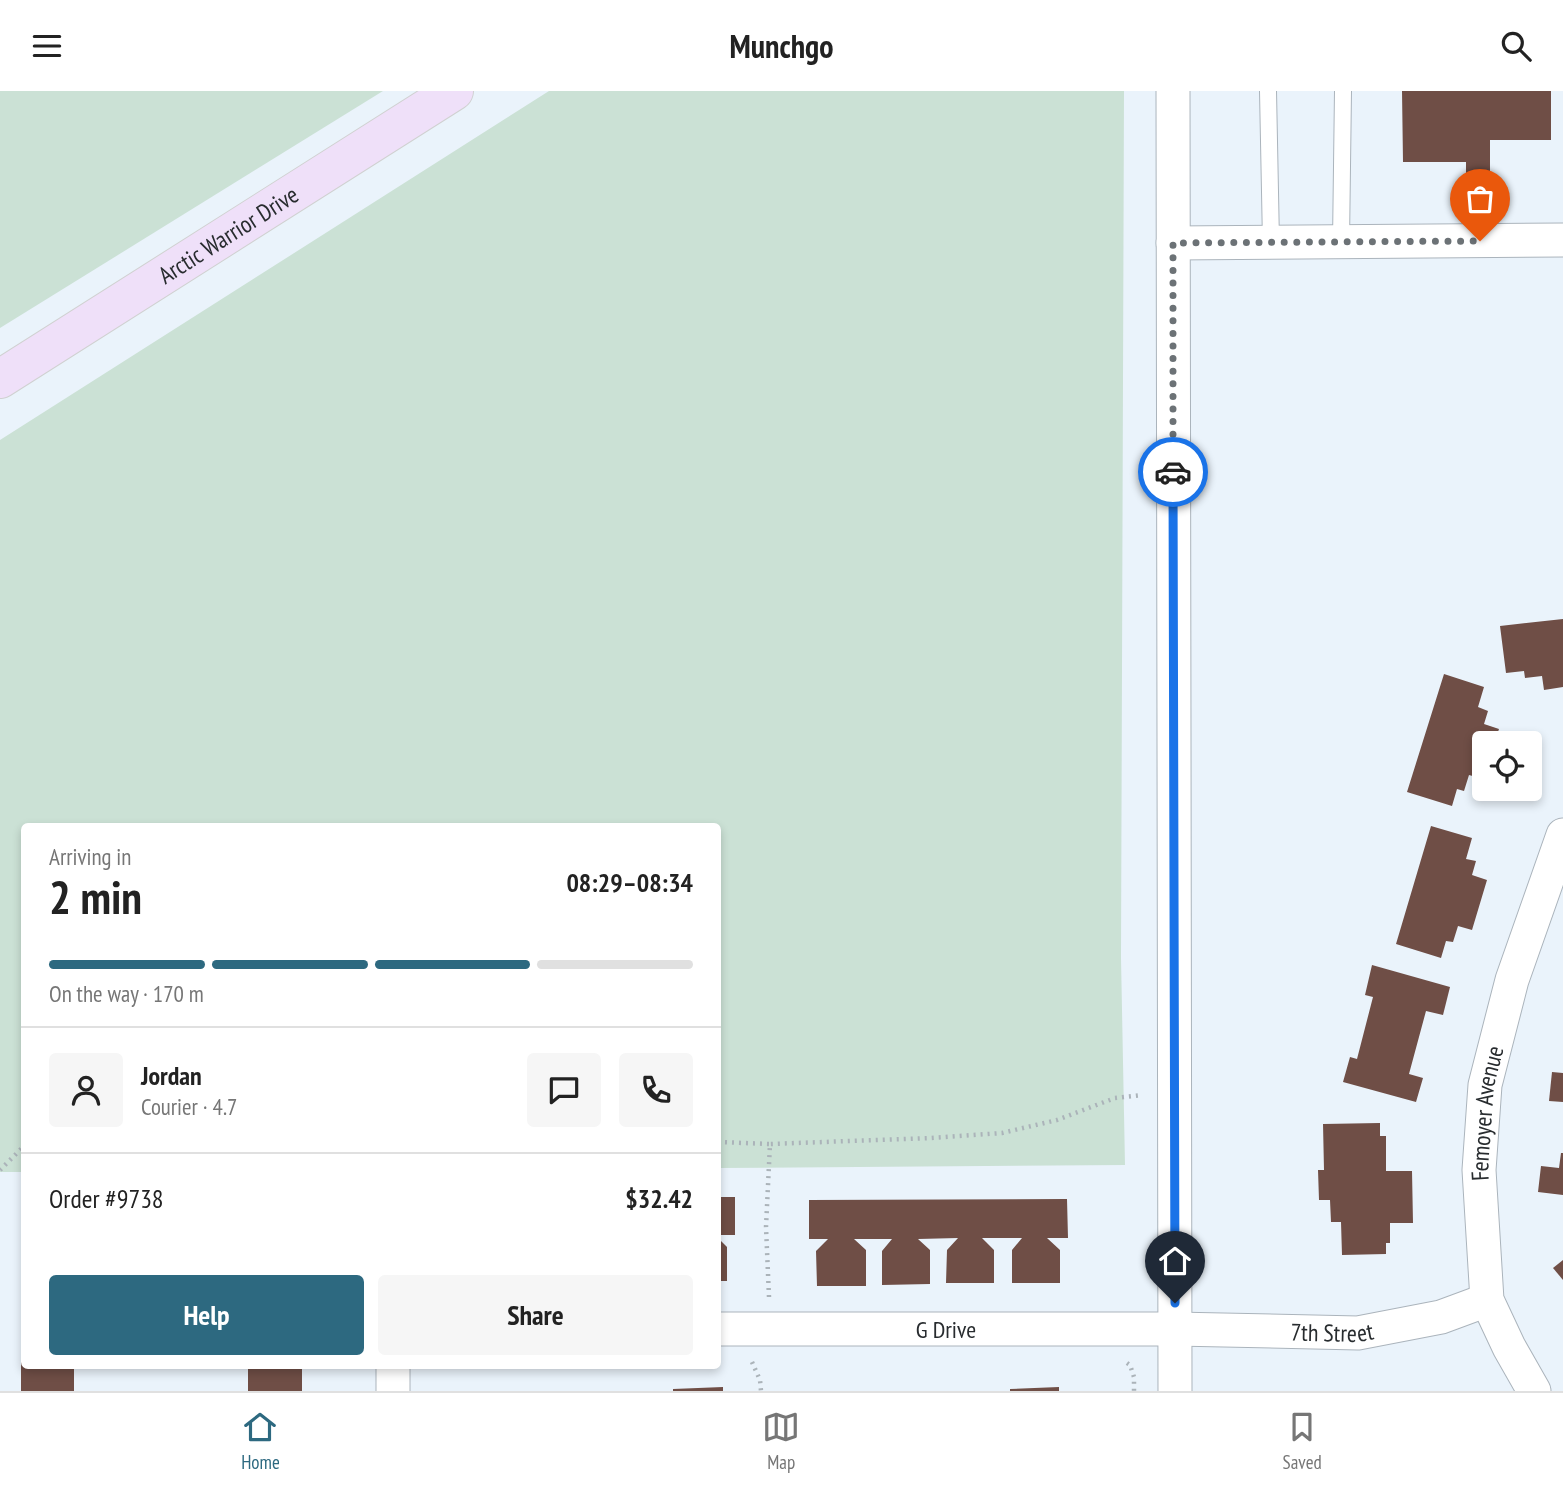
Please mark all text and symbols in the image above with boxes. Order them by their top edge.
text: Munchgo [730,25,833,67]
icon: menu [28,27,66,65]
icon: search [1497,27,1535,65]
pin [1450,169,1510,241]
street label: Arctic Warrior Drive [152,178,304,290]
icon: bag [1461,180,1499,218]
courier [1138,437,1208,507]
icon: car [1154,453,1192,491]
map controls [1472,731,1542,801]
button: locate [1472,731,1542,801]
text: Arriving in [49,842,131,871]
text: 08:29–08:34 [566,866,693,899]
text: 2 min [49,867,142,927]
text: On the way · 170 m [49,979,204,1008]
street label: Femoyer Avenue [1463,1042,1510,1182]
button: person [49,1053,123,1127]
button: chat [527,1053,601,1127]
button: phone [619,1053,693,1127]
text: Jordan [141,1059,202,1092]
text: Courier · 4.7 [141,1092,237,1121]
text: Order #9738 [49,1182,164,1215]
text: $32.42 [625,1182,693,1215]
pin [1145,1231,1205,1303]
icon: home [1156,1242,1194,1280]
button: Help [49,1275,364,1355]
button: Share [378,1275,693,1355]
street label: G Drive [916,1314,976,1345]
street label: 7th Street [1290,1315,1376,1348]
tab: Home [241,1408,280,1474]
tab: Map [762,1408,800,1474]
tab: Saved [1283,1408,1322,1474]

